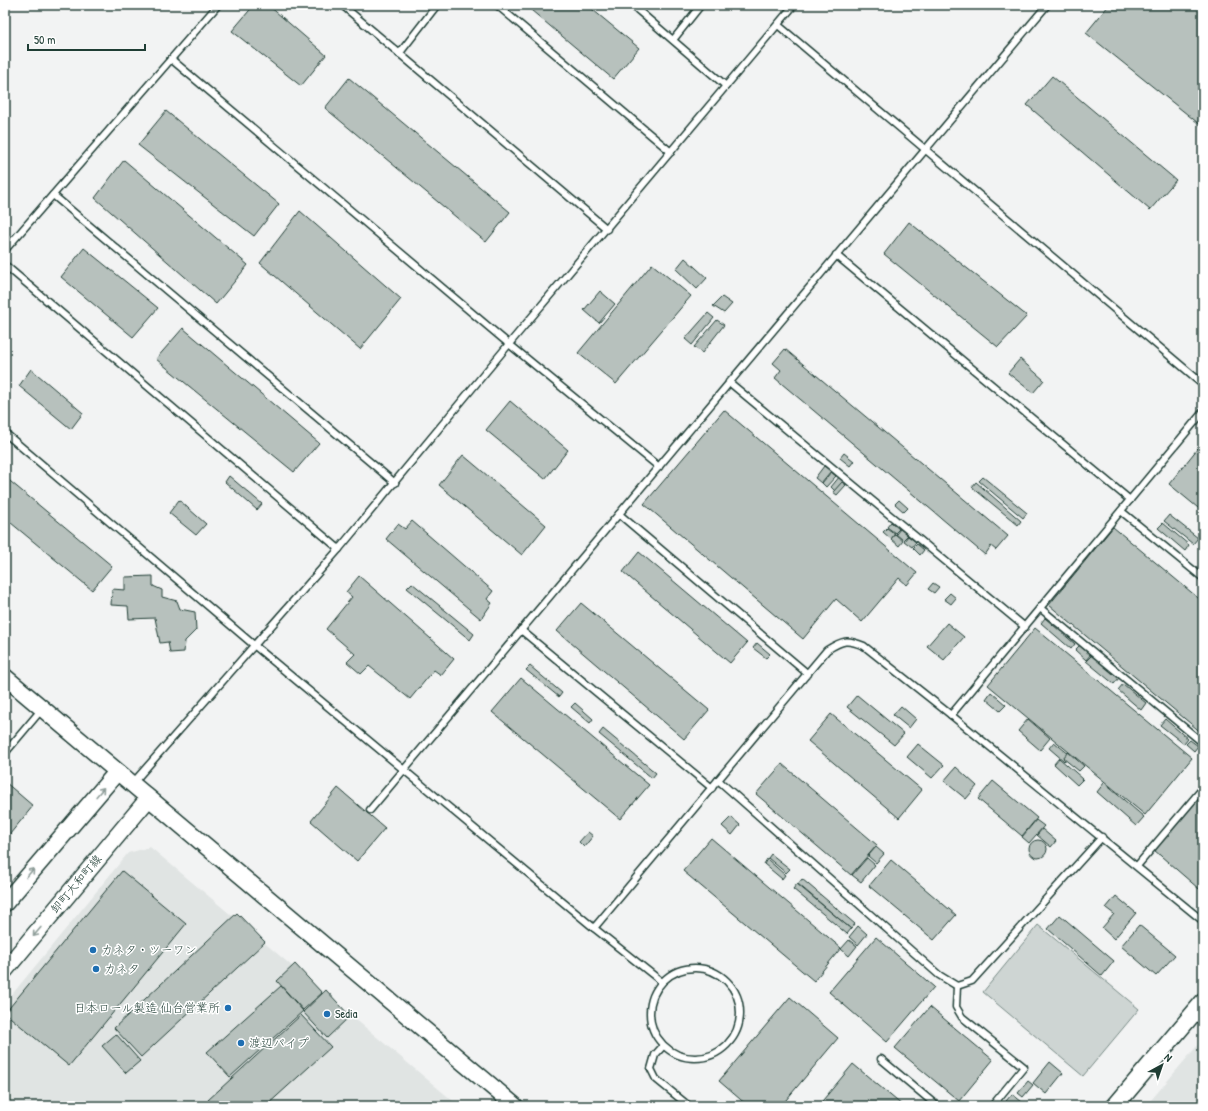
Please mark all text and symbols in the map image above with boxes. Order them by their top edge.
scale bar [28,26,145,52]
text: 50 m [34,31,55,48]
one-way arrow [96,787,105,797]
street label: 卸町大和町線 [46,851,105,917]
one-way arrow [26,868,35,878]
one-way arrow [32,927,41,938]
place label: カネタ・ツーワン [101,941,197,958]
marker: カネタ・ツーワン [88,945,98,955]
place label: カネタ [104,960,140,977]
marker: カネタ [91,964,101,974]
place label: 日本ロール製造 仙台営業所 [74,999,220,1016]
marker: 日本ロール製造 仙台営業所 [223,1003,233,1013]
place label: Sedia [335,1005,358,1022]
marker: Sedia [322,1009,332,1019]
place label: 渡辺パイプ [249,1034,309,1051]
marker: 渡辺パイプ [236,1038,246,1048]
north arrow [1142,1045,1182,1085]
text: N [1162,1050,1175,1065]

